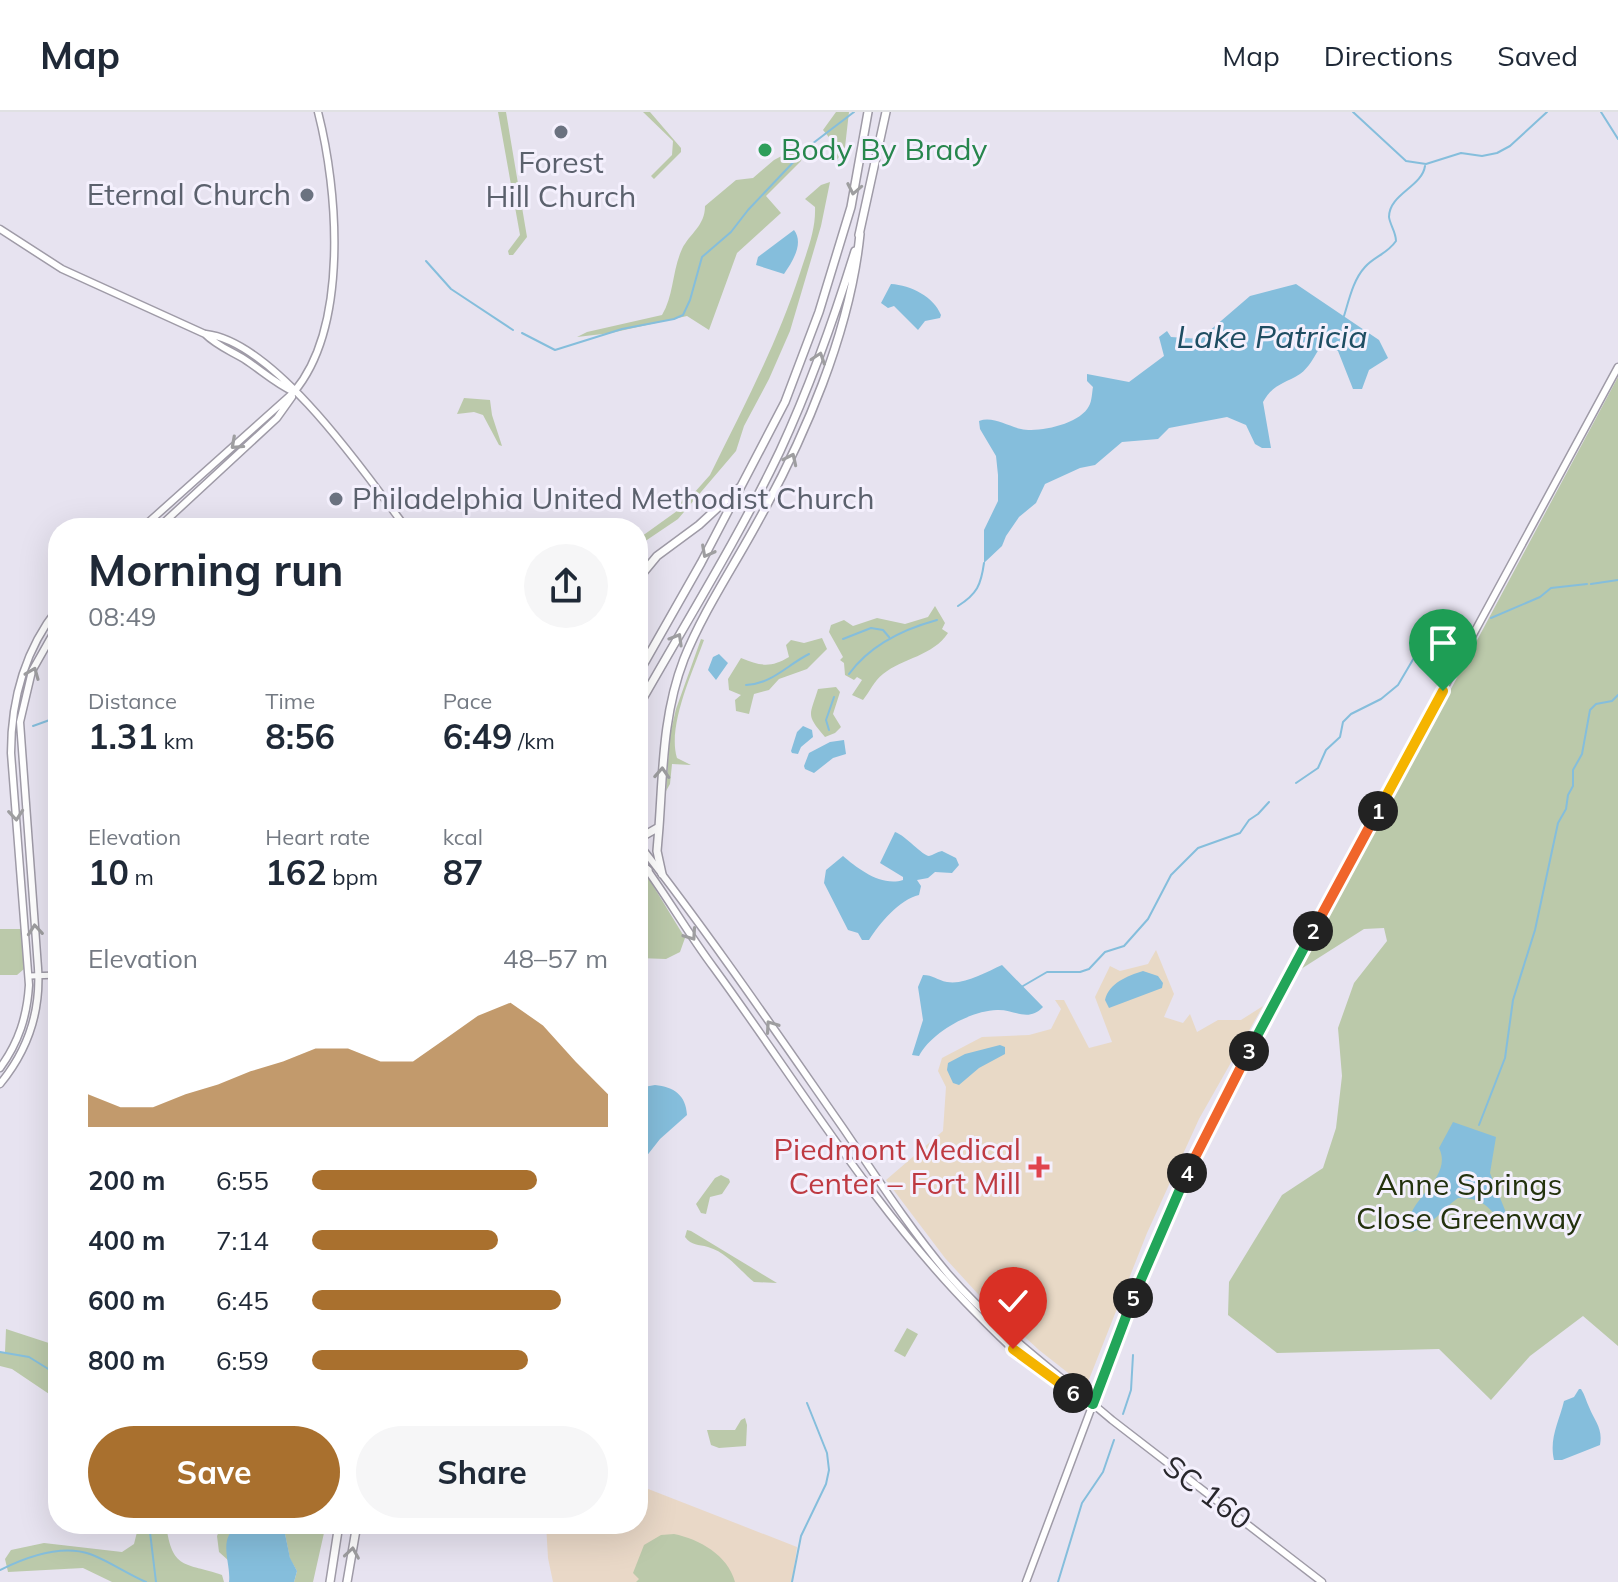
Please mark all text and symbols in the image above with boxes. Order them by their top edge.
text: Map [40,31,120,79]
text: Map [1222,38,1280,73]
text: Directions [1324,38,1453,73]
text: Saved [1497,38,1578,73]
marker: Forest Hill Church [552,123,570,141]
place label: Body By Brady [781,130,988,168]
marker: Body By Brady [756,141,774,159]
place label: Forest Hill Church [486,143,636,215]
place label: Eternal Church [87,175,291,213]
one-way arrow [846,181,863,195]
marker: Eternal Church [298,186,316,204]
water label: Lake Patricia [1177,316,1367,356]
one-way arrow [810,351,826,365]
one-way arrow [231,434,246,449]
one-way arrow [781,452,797,467]
place label: Philadelphia United Methodist Church [352,479,875,517]
marker: Philadelphia United Methodist Church [327,490,345,508]
text: Morning run [88,542,344,597]
button: share [524,544,608,628]
one-way arrow [701,544,717,558]
text: 08:49 [88,600,156,633]
pin [1409,609,1477,691]
icon: arrive [1421,621,1465,665]
one-way arrow [667,633,683,648]
one-way arrow [23,666,39,681]
text: Distance [88,687,177,715]
text: Time [265,687,315,715]
text: Pace [443,687,492,715]
text: 1.31 [88,715,158,758]
text: 8:56 [265,715,335,758]
text: 6:49 [443,715,512,758]
text: km [158,727,194,755]
text: /km [512,727,555,755]
one-way arrow [653,766,670,779]
pin: 1 [1358,791,1398,831]
text: 1 [1371,797,1385,825]
one-way arrow [7,808,24,821]
text: Elevation [88,823,181,851]
text: Heart rate [265,823,370,851]
text: kcal [443,823,483,851]
text: 10 [88,851,129,894]
text: 162 [265,851,327,894]
text: 87 [443,851,483,894]
text: m [129,863,154,891]
text: bpm [327,863,378,891]
pin: 2 [1293,911,1333,951]
text: 2 [1306,917,1320,945]
one-way arrow [27,923,44,936]
one-way arrow [681,926,696,941]
text: Elevation [88,942,198,975]
text: 48–57 m [503,942,608,975]
one-way arrow [766,1021,781,1035]
pin: 3 [1229,1031,1269,1071]
text: 3 [1242,1037,1256,1065]
place label: Piedmont Medical Center – Fort Mill [774,1130,1021,1202]
pin: 4 [1167,1153,1207,1193]
marker: Piedmont Medical Center – Fort Mill [1028,1156,1050,1178]
text: 4 [1180,1159,1194,1187]
text: 200 m [88,1164,165,1197]
text: 6:55 [216,1164,269,1197]
park label: Anne Springs Close Greenway [1356,1165,1582,1237]
text: 400 m [88,1224,165,1257]
text: 7:14 [216,1224,269,1257]
pin [979,1267,1047,1349]
pin: 5 [1113,1278,1153,1318]
icon: check [991,1279,1035,1323]
text: 600 m [88,1284,165,1317]
text: 6:45 [216,1284,269,1317]
text: 5 [1126,1284,1140,1312]
text: 800 m [88,1344,165,1377]
text: 6:59 [216,1344,269,1377]
pin: 6 [1053,1373,1093,1413]
text: 6 [1066,1379,1080,1407]
button: Save [88,1426,340,1518]
button: Share [356,1426,608,1518]
street label: SC 160 [1156,1447,1259,1538]
one-way arrow [343,1546,360,1560]

